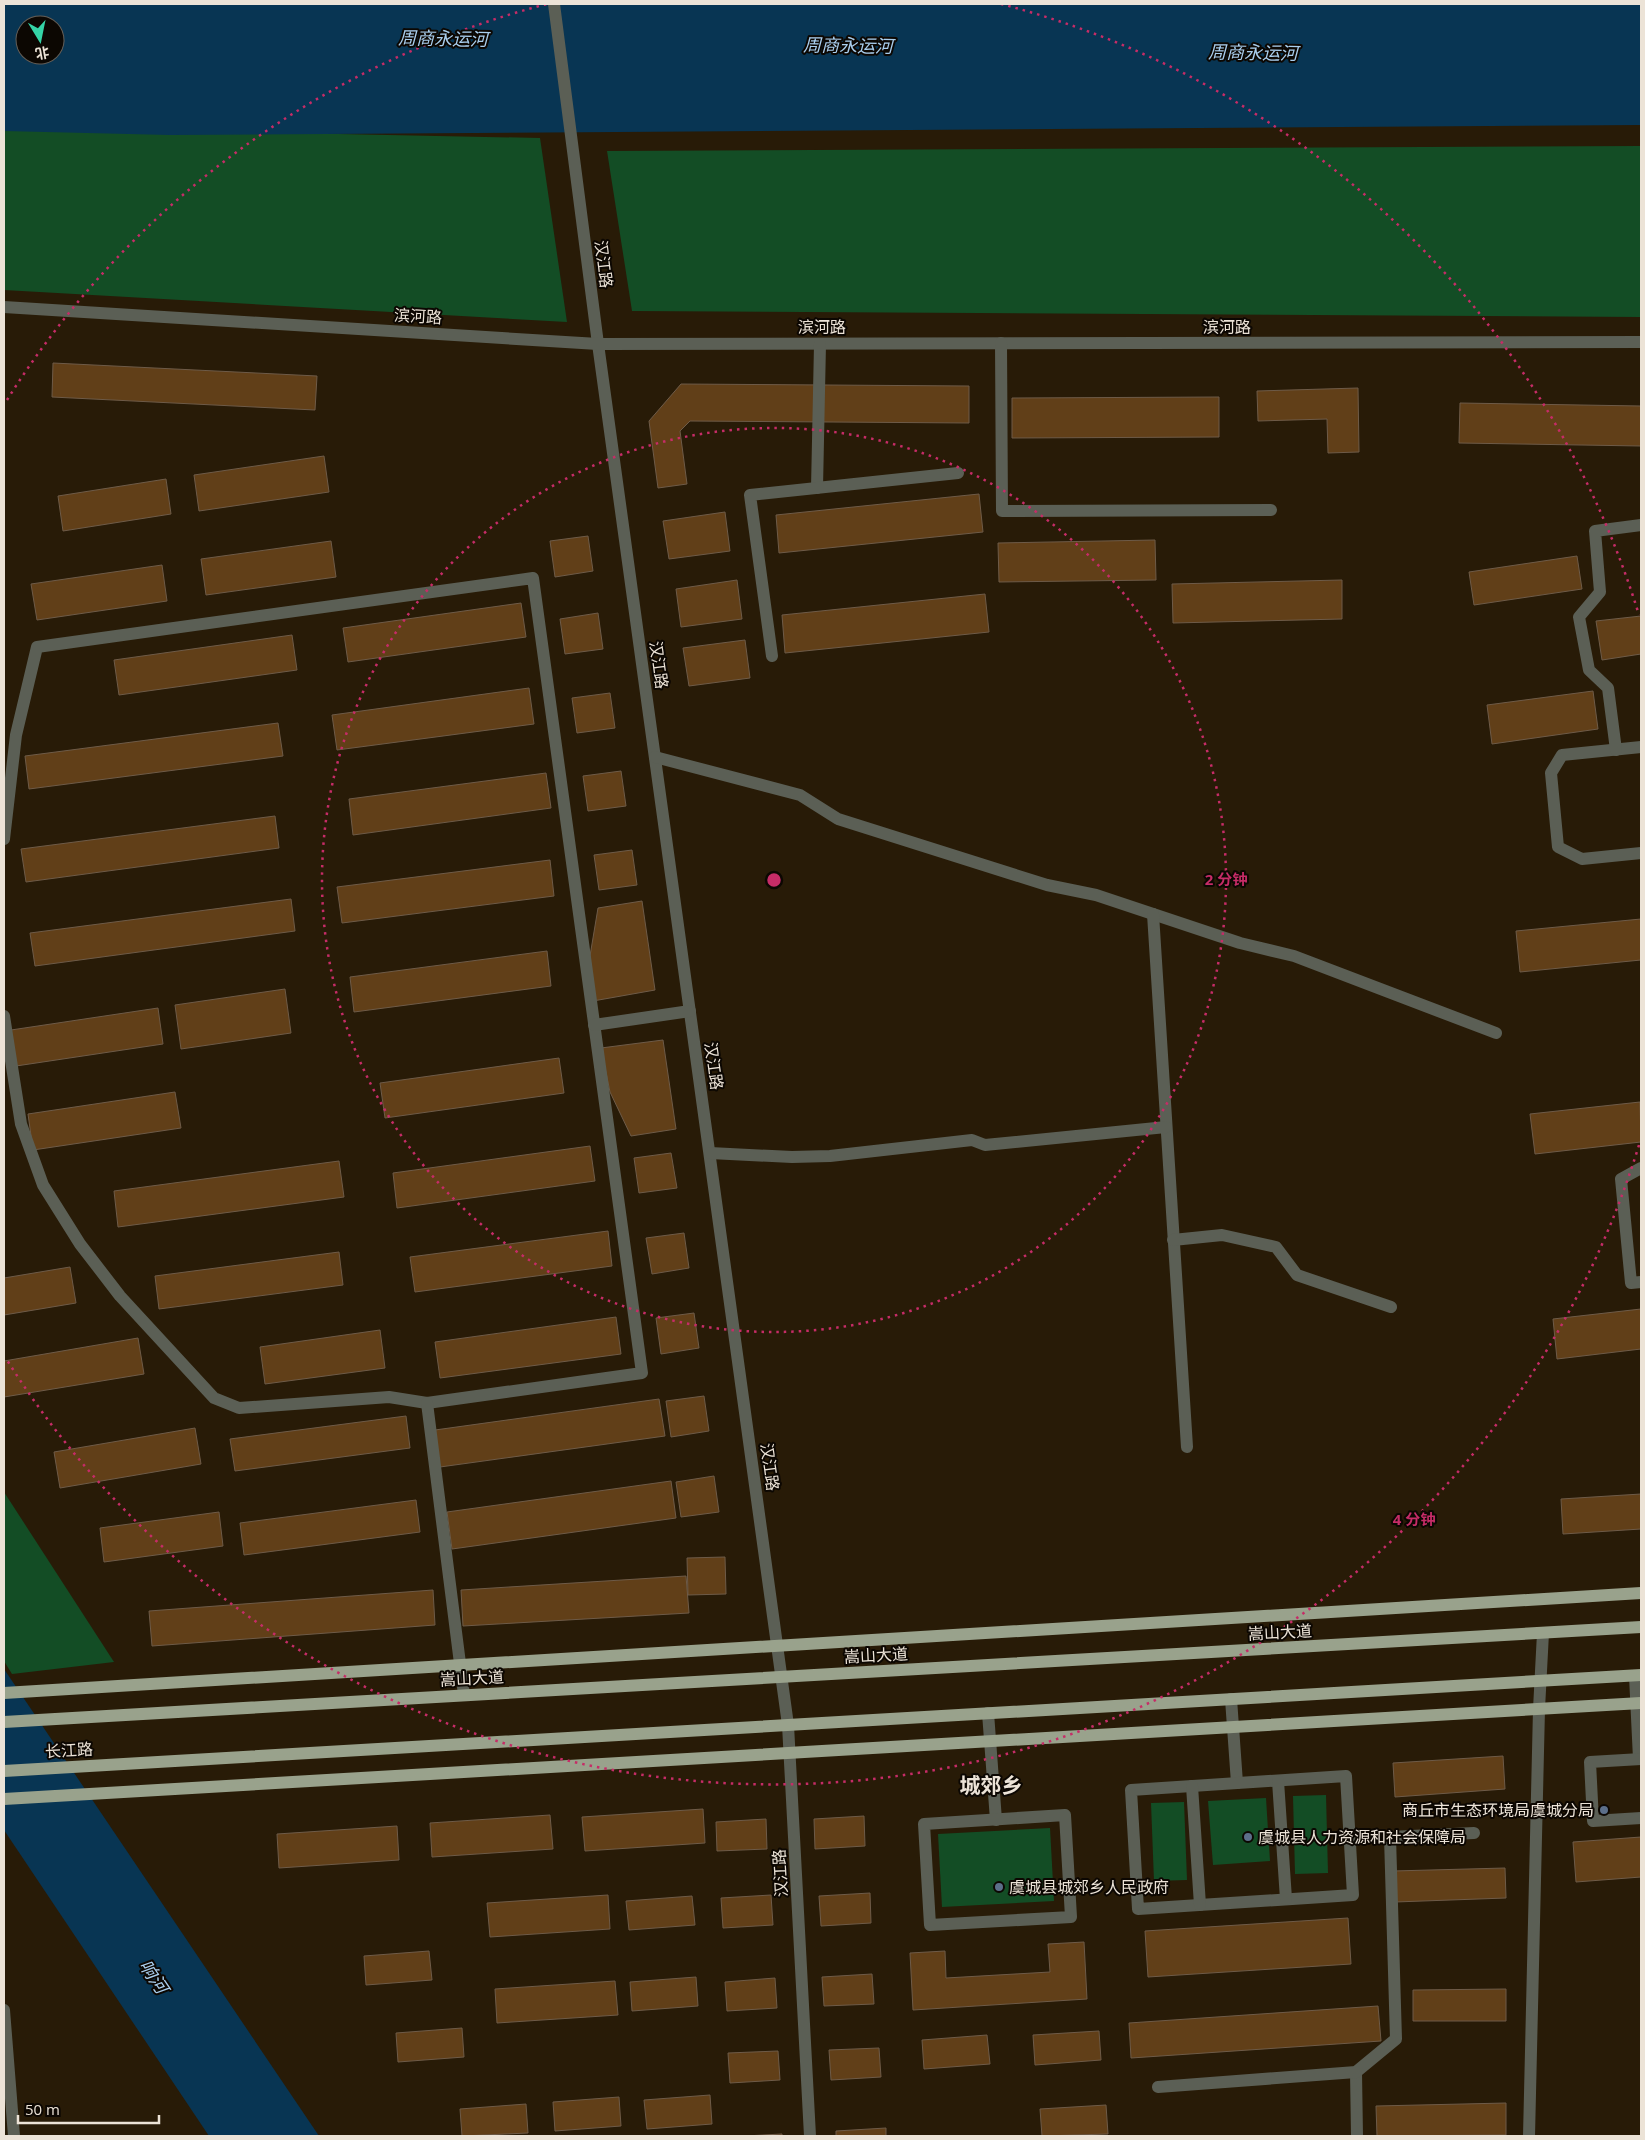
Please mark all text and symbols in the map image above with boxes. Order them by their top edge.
north arrow [15,15,65,65]
water label: 周商永运河 [398,25,491,51]
water label: 周商永运河 [803,32,896,58]
water label: 周商永运河 [1208,39,1301,65]
text: 北 [34,43,51,64]
street label: 汉江路 [590,239,618,289]
street label: 滨河路 [393,304,443,328]
street label: 滨河路 [798,316,846,338]
street label: 滨河路 [1203,316,1251,338]
street label: 汉江路 [645,640,673,690]
text: 2 分钟 [1205,869,1247,889]
centre of rings [765,871,783,889]
street label: 汉江路 [700,1041,728,1091]
street label: 汉江路 [756,1442,784,1492]
text: 4 分钟 [1393,1509,1435,1529]
street label: 嵩山大道 [1247,1619,1313,1645]
street label: 嵩山大道 [843,1642,909,1668]
street label: 嵩山大道 [439,1665,505,1691]
street label: 长江路 [44,1738,94,1762]
district label: 城郊乡 [960,1771,1023,1799]
place label: 商丘市生态环境局虞城分局 [1402,1799,1594,1821]
marker: 商丘市生态环境局虞城分局 [1598,1804,1610,1816]
place label: 虞城县人力资源和社会保障局 [1258,1826,1466,1848]
marker: 虞城县人力资源和社会保障局 [1242,1831,1254,1843]
street label: 汉江路 [768,1848,792,1898]
place label: 虞城县城郊乡人民政府 [1009,1876,1169,1898]
marker: 虞城县城郊乡人民政府 [993,1881,1005,1893]
water label: 响河 [134,1954,176,2000]
scale bar [18,2092,159,2124]
text: 50 m [25,2099,60,2119]

